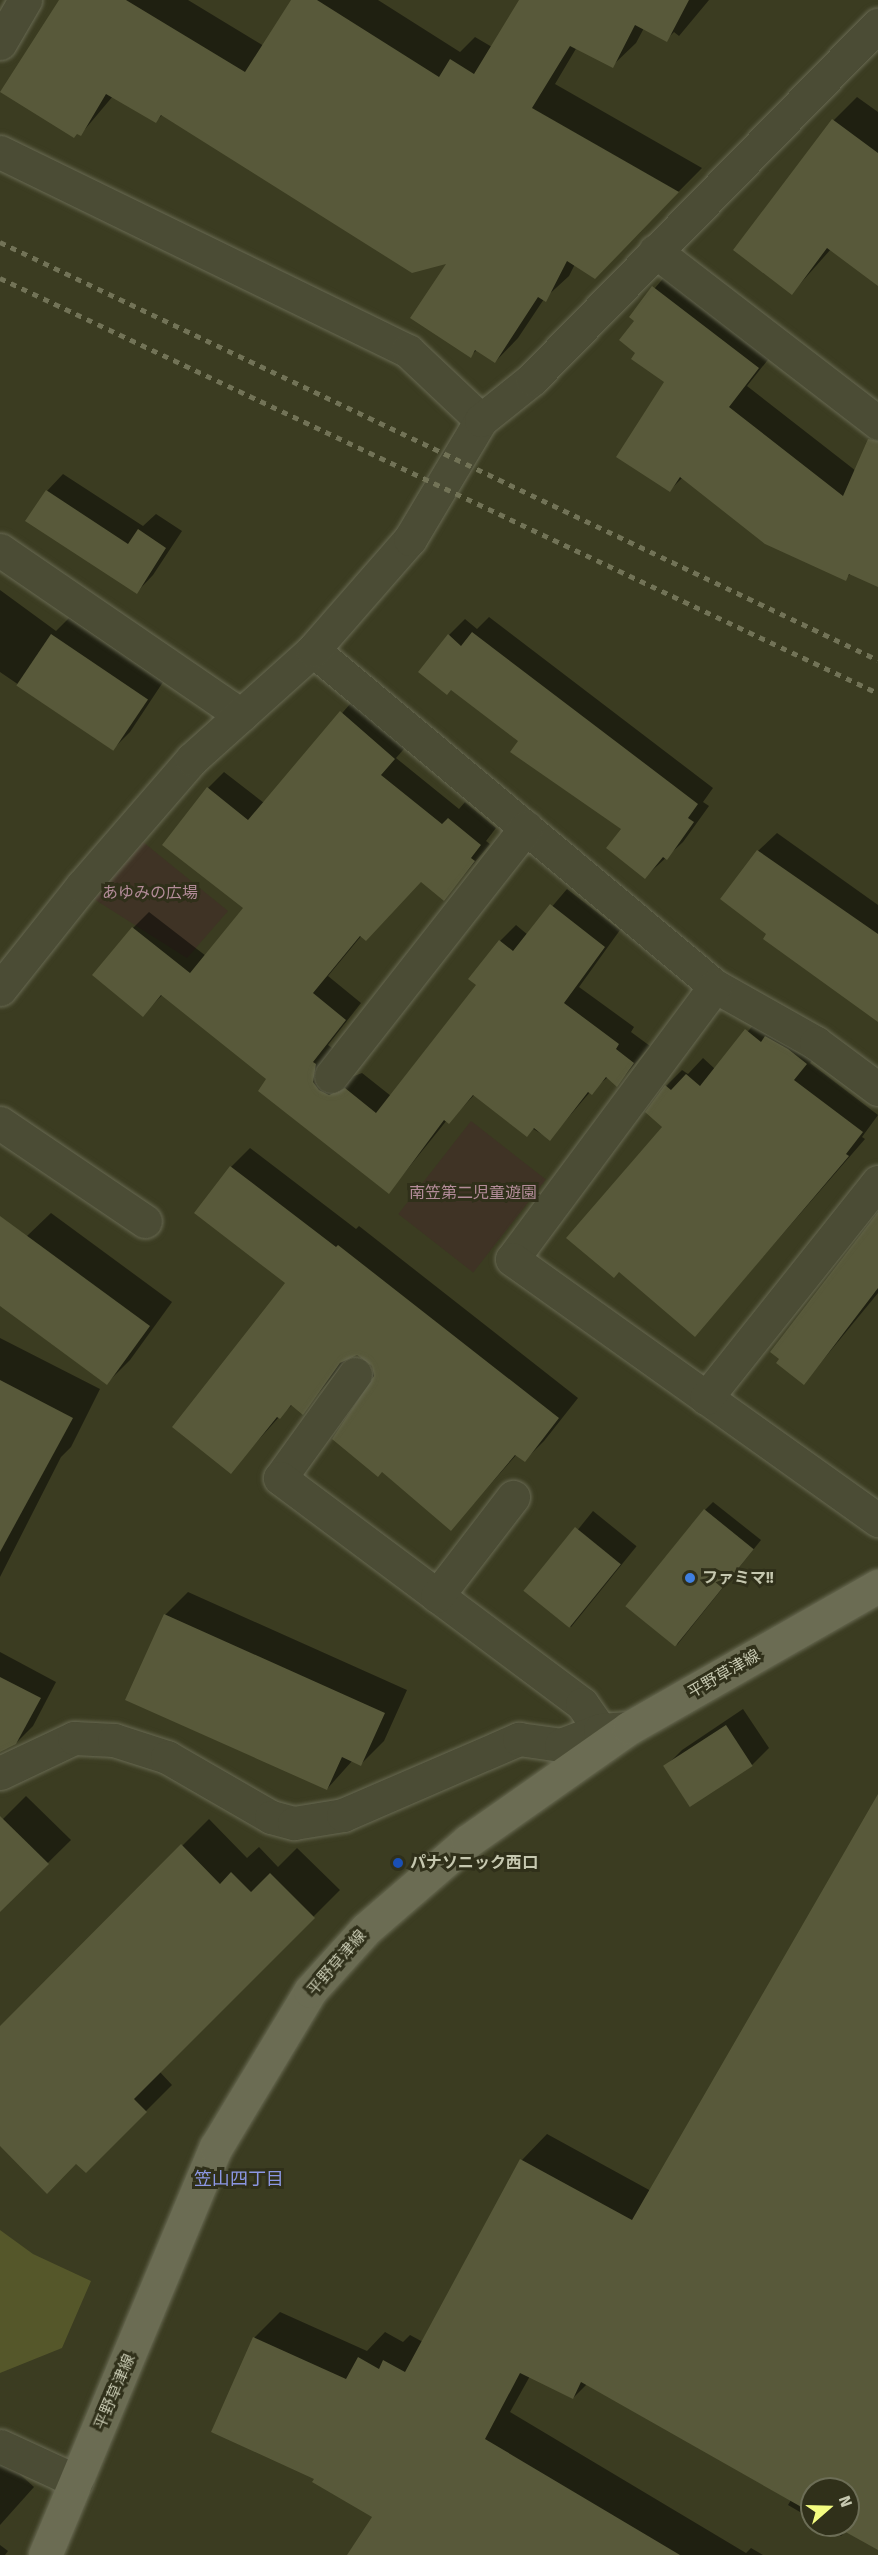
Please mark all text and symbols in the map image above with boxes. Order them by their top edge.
park label: あゆみの広場 [102,883,198,903]
park label: 南笠第二児童遊園 [409,1183,537,1203]
place label: ファミマ!! [702,1568,774,1588]
marker: ファミマ!! [683,1571,697,1585]
street label: 平野草津線 [685,1646,763,1702]
place label: パナソニック西口 [410,1853,538,1873]
marker: パナソニック西口 [391,1856,405,1870]
street label: 平野草津線 [304,1927,370,1999]
district label: 笠山四丁目 [194,2168,284,2190]
street label: 平野草津線 [91,2351,139,2433]
north arrow [800,2477,860,2537]
text: N [835,2493,856,2510]

